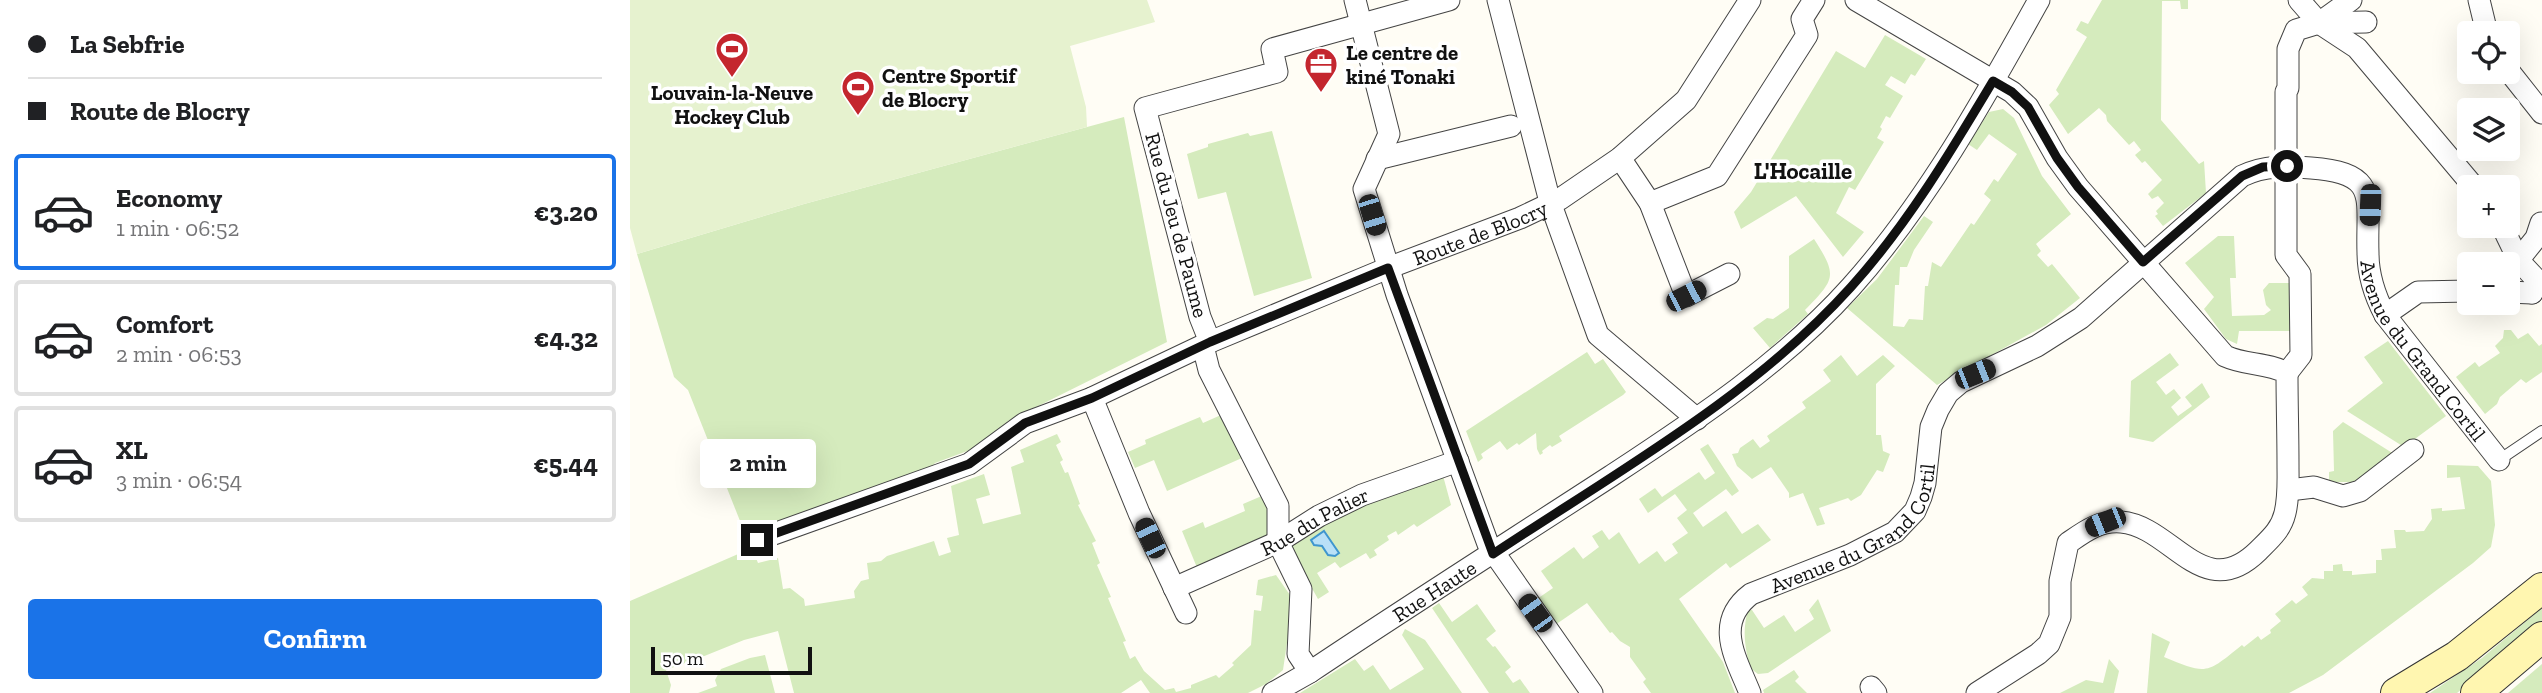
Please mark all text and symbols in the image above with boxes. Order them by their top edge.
map controls [2457,21,2520,315]
button: locate [2457,21,2520,84]
text: La Sebfrie [70,28,185,60]
sports icon: Louvain-la-Neuve Hockey Club [713,30,751,79]
place label: Le centre de kiné Tonaki [1346,40,1458,89]
office icon: Le centre de kiné Tonaki [1302,45,1340,94]
place label: Centre Sportif de Blocry [882,63,1017,112]
sports icon: Centre Sportif de Blocry [839,68,877,117]
place label: Louvain-la-Neuve Hockey Club [651,80,813,129]
text: Route de Blocry [70,95,250,127]
button: layers [2457,98,2520,161]
street label: Rue du Jeu de Paume [1140,130,1214,320]
route start [2271,150,2303,182]
district label: L'Hocaille [1754,157,1852,185]
button: + [2457,175,2520,238]
icon: car [32,181,95,244]
text: Economy [116,182,222,214]
car [2359,184,2382,226]
car [1356,192,1389,238]
street label: Route de Blocry [1409,194,1551,270]
text: €3.20 [534,196,598,228]
text: 1 min · 06:52 [116,214,239,242]
button: − [2457,252,2520,315]
street label: Avenue du Grand Cortil [2356,259,2492,446]
car [1663,277,1710,315]
icon: car [32,307,95,370]
text: Comfort [116,308,213,340]
text: €4.32 [534,322,598,354]
text: 2 min · 06:53 [116,340,242,368]
car [1952,356,1999,392]
icon: car [32,433,95,496]
text: XL [116,434,148,466]
callout: 2 min [699,438,815,488]
text: €5.44 [533,448,598,480]
text: 2 min [729,449,787,477]
street label: Avenue du Grand Cortil [1766,462,1940,598]
text: 3 min · 06:54 [116,466,242,494]
street label: Rue du Palier [1257,481,1372,561]
car [2082,504,2129,540]
car [1132,515,1169,561]
route end [741,524,773,556]
street label: Rue Haute [1388,554,1481,627]
car [1515,590,1556,636]
button: Confirm [28,599,602,679]
scale bar [651,644,812,676]
text: 50 m [662,647,703,670]

